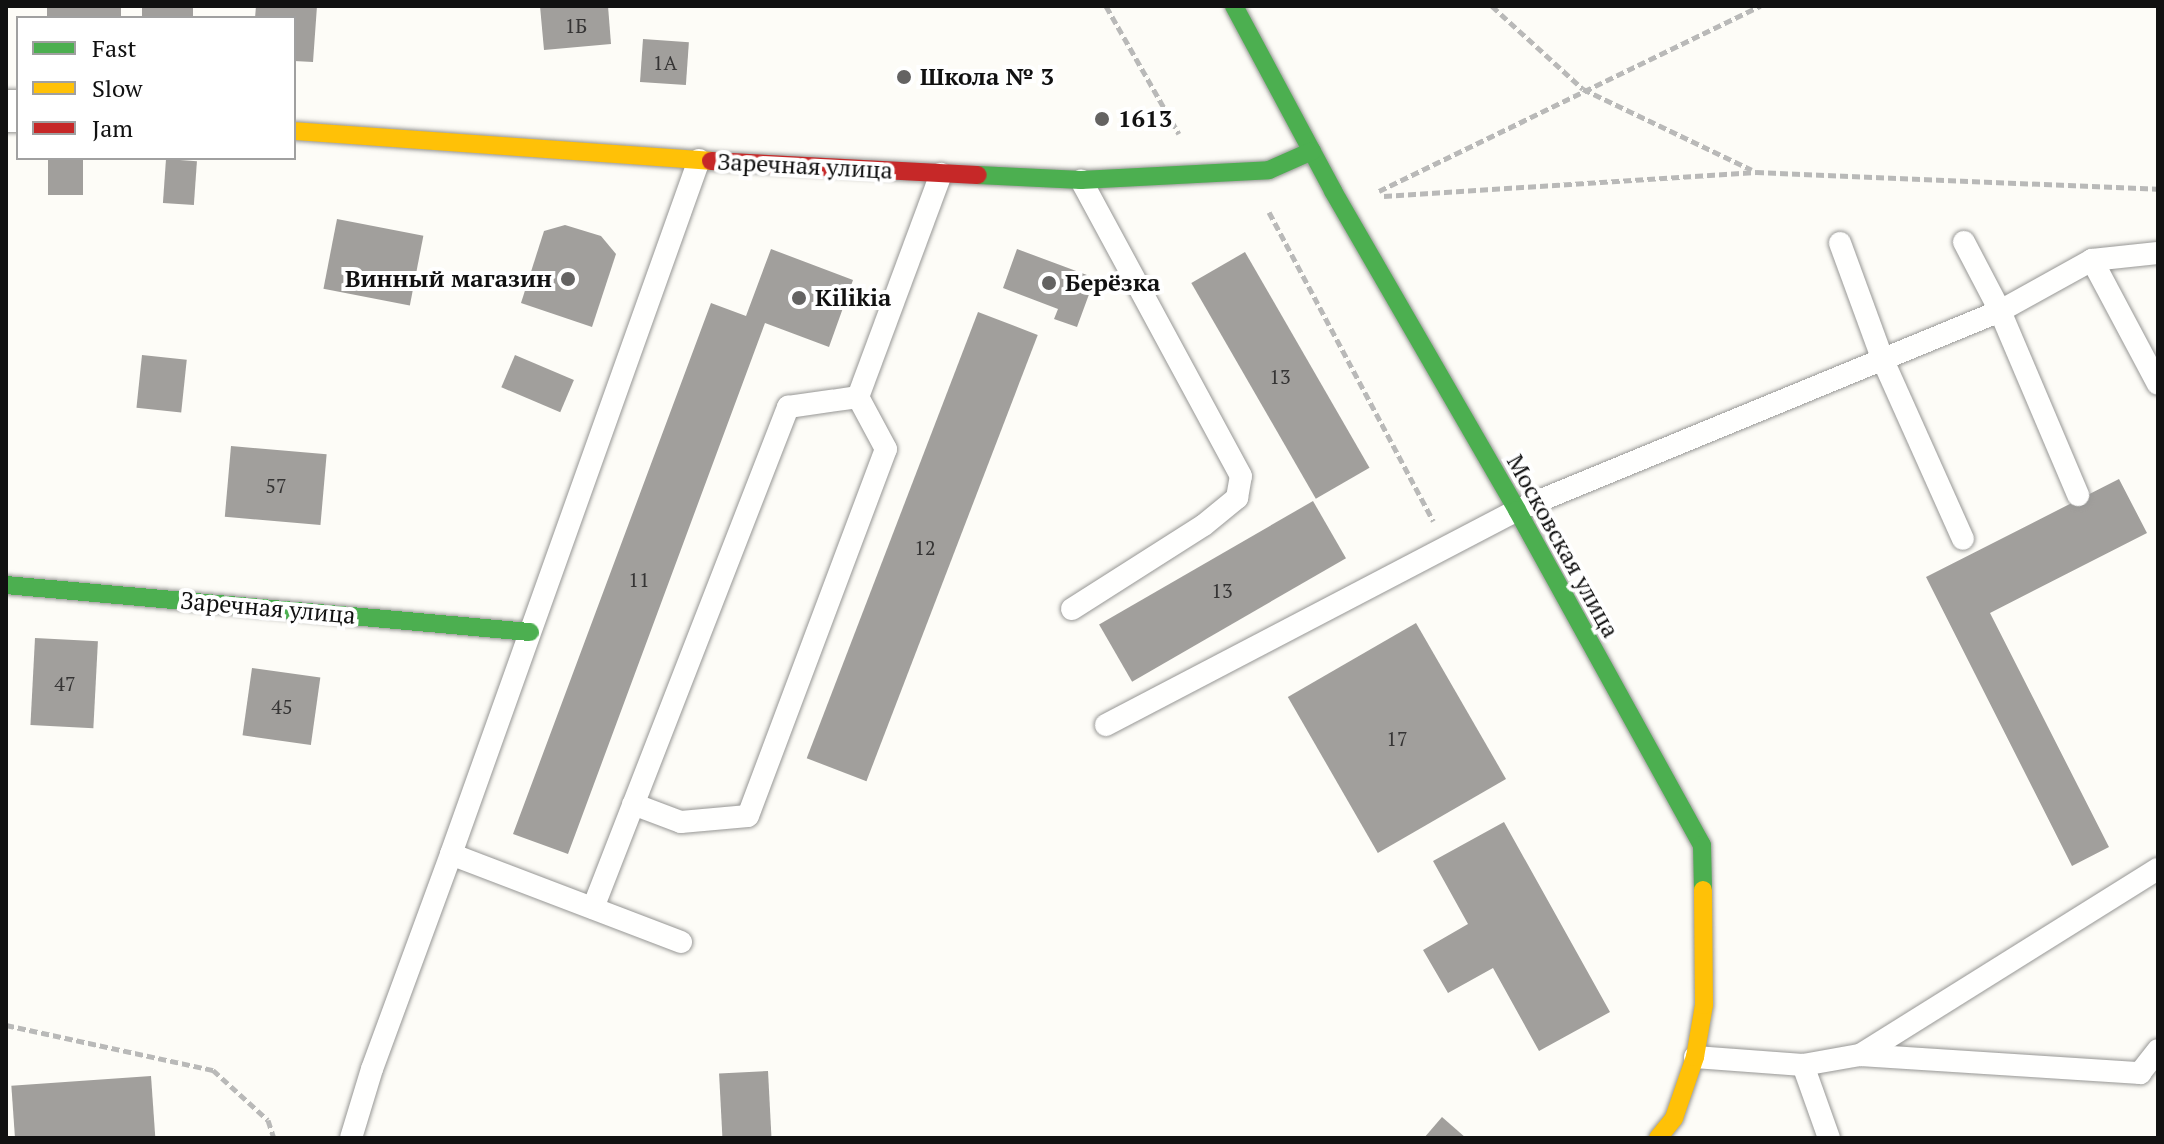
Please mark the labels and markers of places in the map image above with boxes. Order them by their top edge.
place label: Школа № 3 [920,63,1054,91]
marker: Школа № 3 [895,68,913,86]
place label: 1613 [1118,105,1172,133]
marker: 1613 [1093,110,1111,128]
place label: Винный магазин [345,265,552,293]
place label: Берёзка [1065,269,1160,297]
marker: Винный магазин [559,270,577,288]
marker: Берёзка [1040,274,1058,292]
place label: Kilikia [815,284,891,312]
marker: Kilikia [790,289,808,307]

